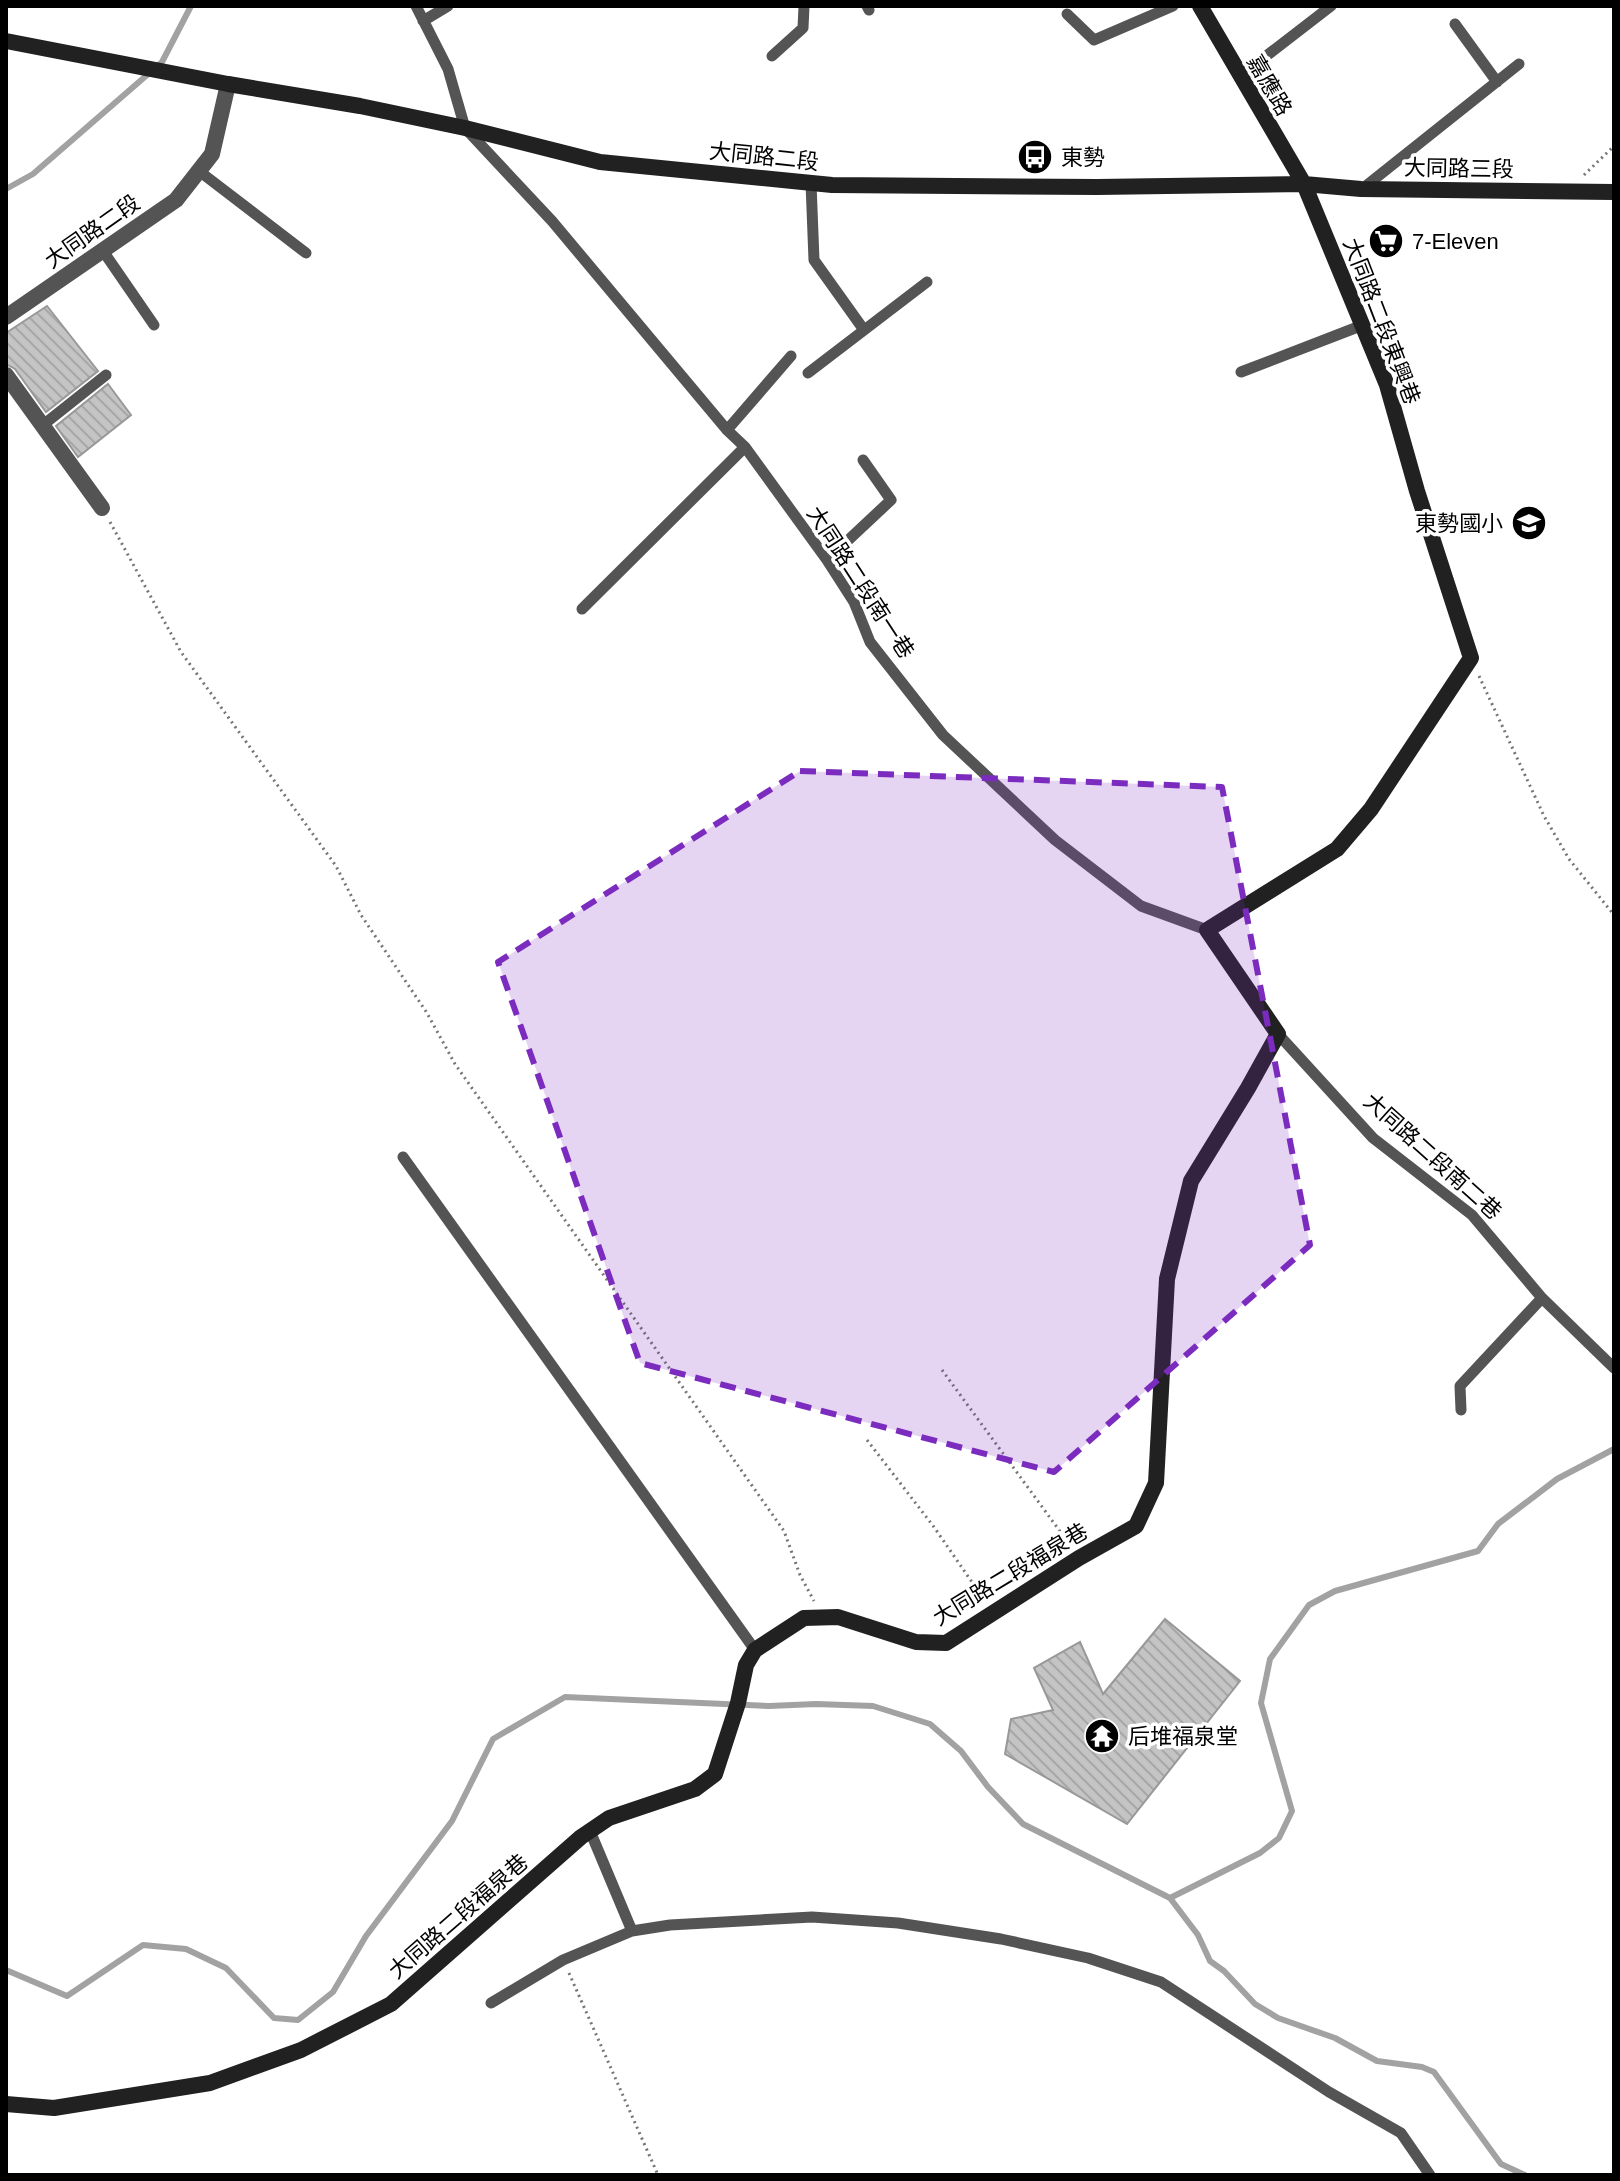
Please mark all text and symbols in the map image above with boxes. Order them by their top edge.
street label: 嘉應路 [1242,50,1297,120]
street label: 大同路二段 [708,138,820,175]
bus stop icon: 東勢 [1016,138,1054,176]
place label: 東勢 [1061,145,1105,170]
street label: 大同路三段 [1404,155,1514,182]
street label: 大同路二段 [40,190,145,273]
supermarket icon: 7-Eleven [1367,222,1405,260]
place label: 7-Eleven [1412,229,1499,254]
street label: 大同路二段東興巷 [1338,235,1425,408]
street label: 大同路二段南一巷 [802,502,919,663]
school or university icon: 東勢國小 [1510,504,1548,542]
place label: 東勢國小 [1415,511,1503,536]
street label: 大同路二段南二巷 [1359,1088,1506,1225]
street label: 大同路二段福泉巷 [928,1518,1092,1630]
temple icon: 后堆福泉堂 [1083,1717,1121,1755]
place label: 后堆福泉堂 [1128,1724,1238,1749]
street label: 大同路二段福泉巷 [384,1849,533,1984]

